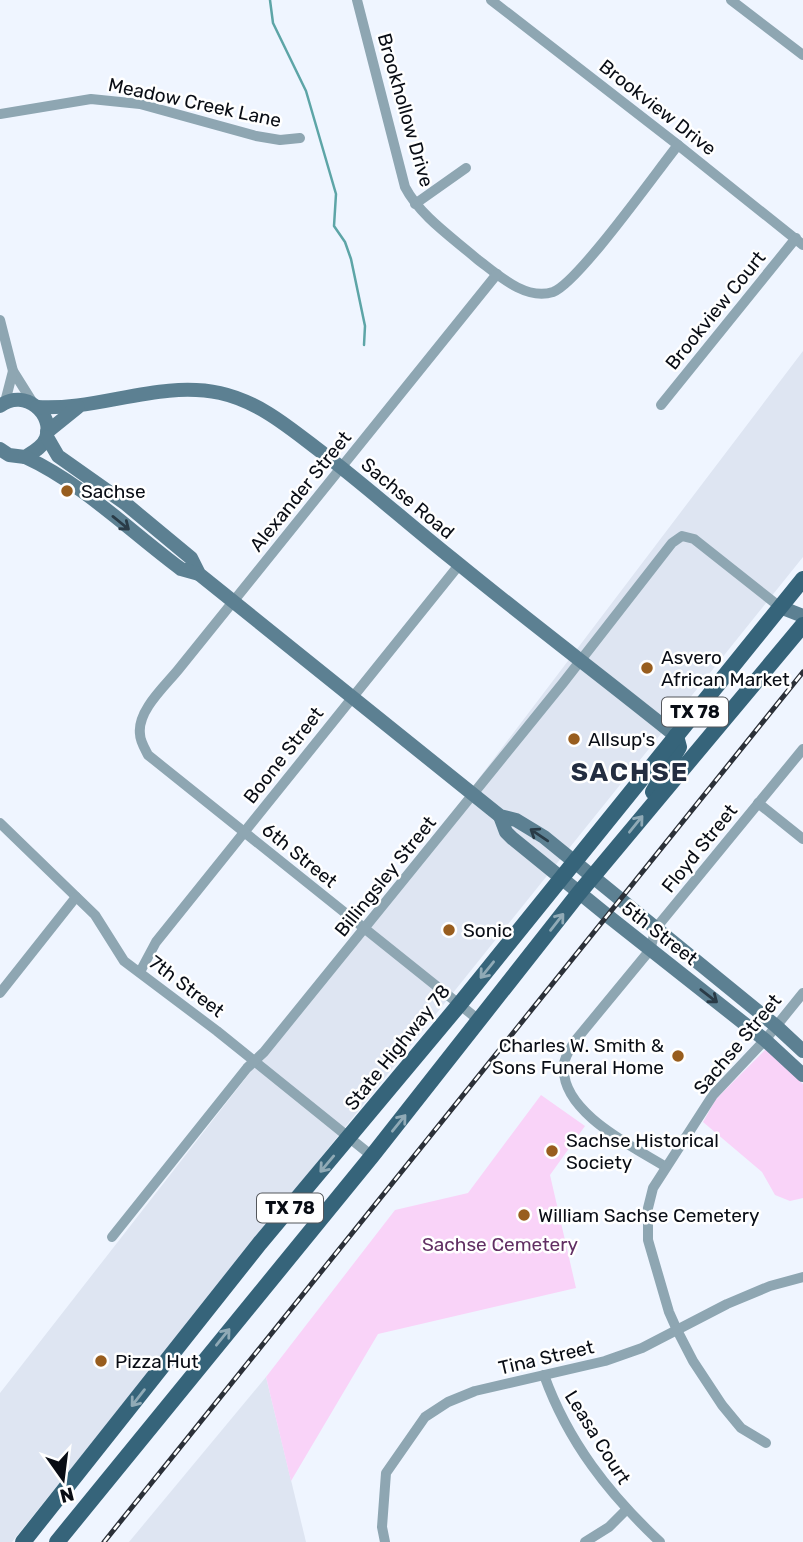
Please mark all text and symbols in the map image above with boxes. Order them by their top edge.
street label: Brookhollow Drive [373,31,438,190]
street label: Brookview Drive [595,55,721,160]
street label: Meadow Creek Lane [106,73,283,132]
street label: Brookview Court [661,246,771,374]
street label: Alexander Street [245,426,356,556]
street label: Sachse Road [356,453,459,544]
place label: Sachse [81,480,146,503]
marker: Sachse [59,483,75,499]
one-way arrow [112,516,130,531]
place label: Asvero African Market [661,646,790,691]
marker: Asvero African Market [639,660,655,676]
road number: TX 78 [662,698,728,726]
street label: Boone Street [239,702,329,808]
place label: Allsup's [588,728,655,751]
marker: Allsup's [566,731,582,747]
district label: SACHSE [571,757,689,788]
street label: Floyd Street [657,799,742,897]
street label: Billingsley Street [330,811,441,941]
one-way arrow [628,816,643,834]
street label: 6th Street [257,818,342,893]
one-way arrow [530,828,550,842]
street label: 5th Street [617,897,703,970]
one-way arrow [549,914,564,932]
place label: Sonic [463,919,512,942]
marker: Sonic [441,922,457,938]
street label: 7th Street [145,951,229,1023]
one-way arrow [480,960,495,978]
street label: State Highway 78 [340,980,455,1115]
street label: Sachse Street [689,989,787,1099]
one-way arrow [700,989,718,1004]
place label: Charles W. Smith & Sons Funeral Home [492,1034,664,1079]
marker: Charles W. Smith & Sons Funeral Home [670,1048,686,1064]
one-way arrow [391,1115,407,1133]
place label: Sachse Historical Society [566,1129,719,1174]
marker: Sachse Historical Society [544,1143,560,1159]
one-way arrow [319,1155,335,1173]
road number: TX 78 [257,1194,323,1223]
place label: William Sachse Cemetery [538,1204,760,1227]
marker: William Sachse Cemetery [516,1207,532,1223]
park label: Sachse Cemetery [422,1233,578,1256]
one-way arrow [216,1328,231,1346]
street label: Tina Street [496,1335,597,1380]
place label: Pizza Hut [115,1350,199,1373]
marker: Pizza Hut [93,1353,109,1369]
street label: Leasa Court [560,1386,636,1489]
one-way arrow [130,1388,145,1407]
north arrow [28,1444,98,1514]
text: N [58,1482,76,1508]

